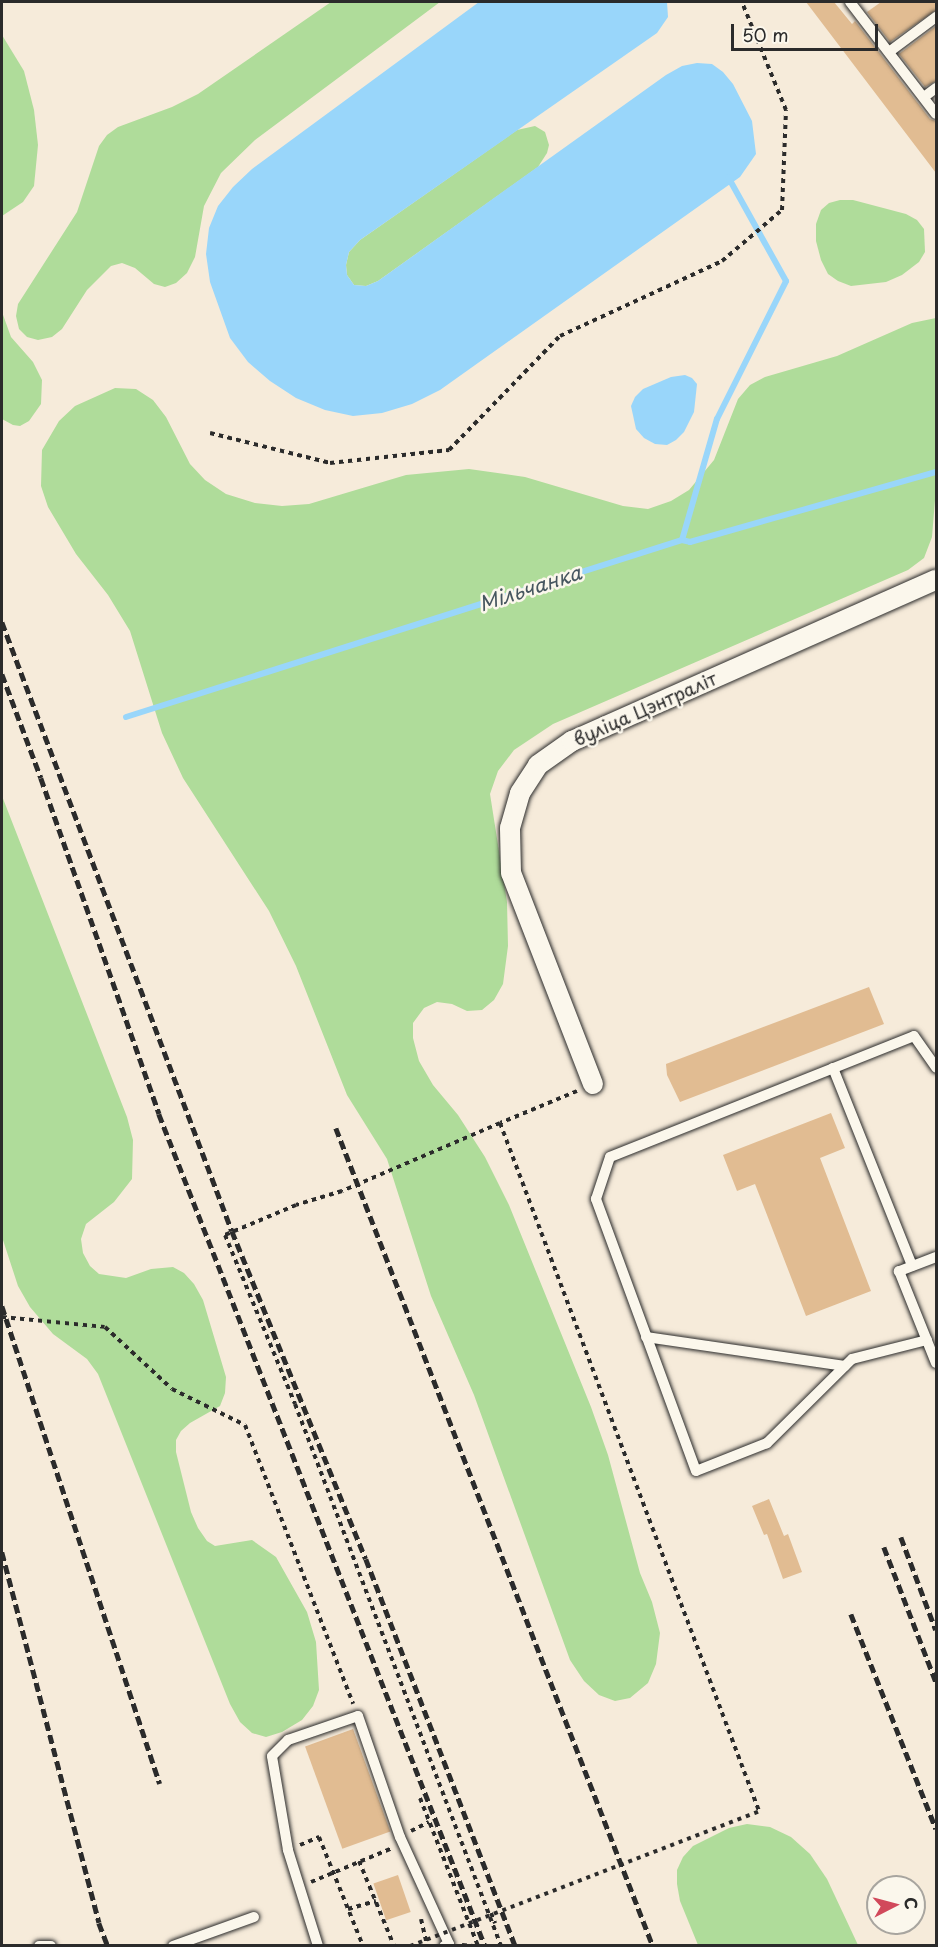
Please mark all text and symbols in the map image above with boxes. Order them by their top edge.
scale bar [734,12,881,50]
text: 50 m [742,21,789,48]
water label: Мільчанка [476,560,584,616]
street label: вуліца Цэнтраліт [570,668,720,750]
north arrow [866,1875,926,1935]
text: С [899,1896,924,1911]

